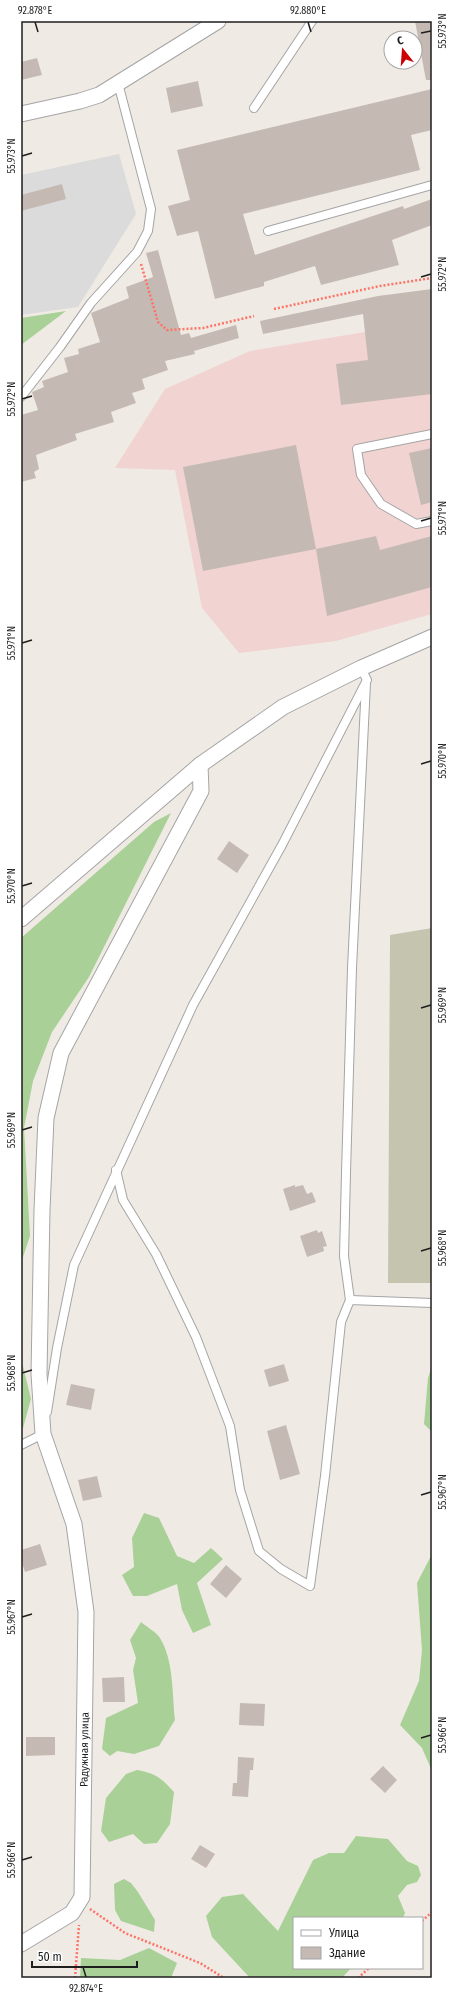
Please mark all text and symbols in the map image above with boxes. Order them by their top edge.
text: 92.878°E [18,5,52,17]
text: 92.880°E [290,5,326,17]
text: 55.973°N [437,14,449,48]
north arrow [383,30,423,70]
text: С [396,34,405,48]
text: 55.973°N [6,139,18,173]
text: 55.972°N [437,257,449,291]
text: 55.972°N [6,382,18,416]
text: 55.971°N [437,501,449,535]
text: 55.971°N [6,626,18,660]
text: 55.970°N [437,743,449,779]
text: 55.970°N [6,868,18,904]
text: 55.969°N [437,987,449,1023]
text: 55.969°N [6,1112,18,1148]
text: 55.968°N [437,1230,449,1266]
text: 55.968°N [6,1355,18,1391]
text: 55.967°N [437,1474,449,1510]
text: 55.967°N [6,1599,18,1635]
street label: Радужная улица [77,1712,91,1787]
text: 55.966°N [437,1717,449,1753]
text: 55.966°N [6,1842,18,1878]
legend [293,1917,423,1969]
text: Улица [328,1926,359,1940]
scale bar [32,1943,137,1969]
text: Здание [329,1946,365,1960]
text: 50 m [38,1950,62,1964]
text: 92.874°E [69,1983,103,1995]

